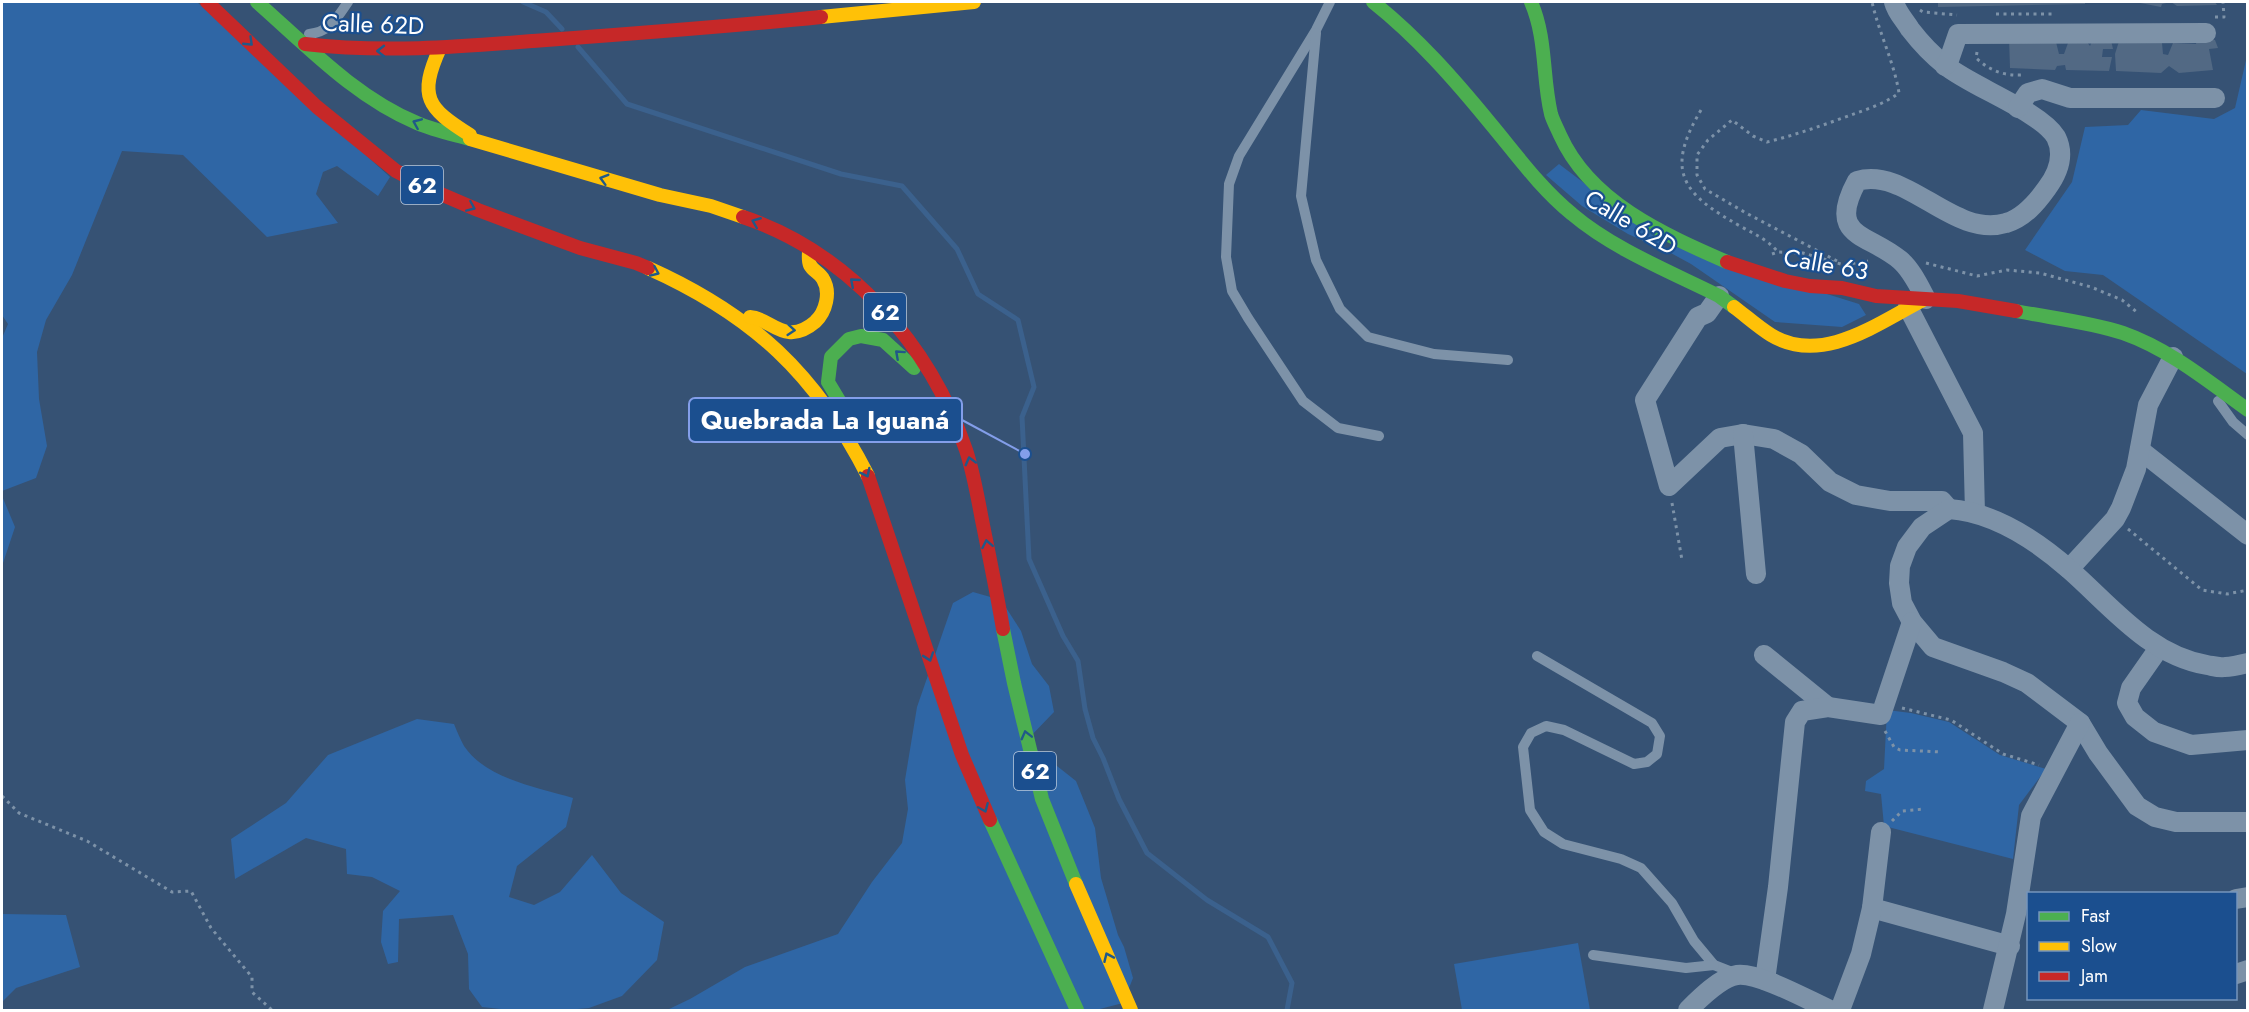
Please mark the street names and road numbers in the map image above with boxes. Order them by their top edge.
street label: Calle 62D [321,5,425,43]
road number: 62 [401,166,443,204]
street label: Calle 62D [1578,181,1684,263]
street label: Calle 63 [1781,239,1871,289]
road number: 62 [864,293,906,331]
road number: 62 [1014,752,1056,790]

